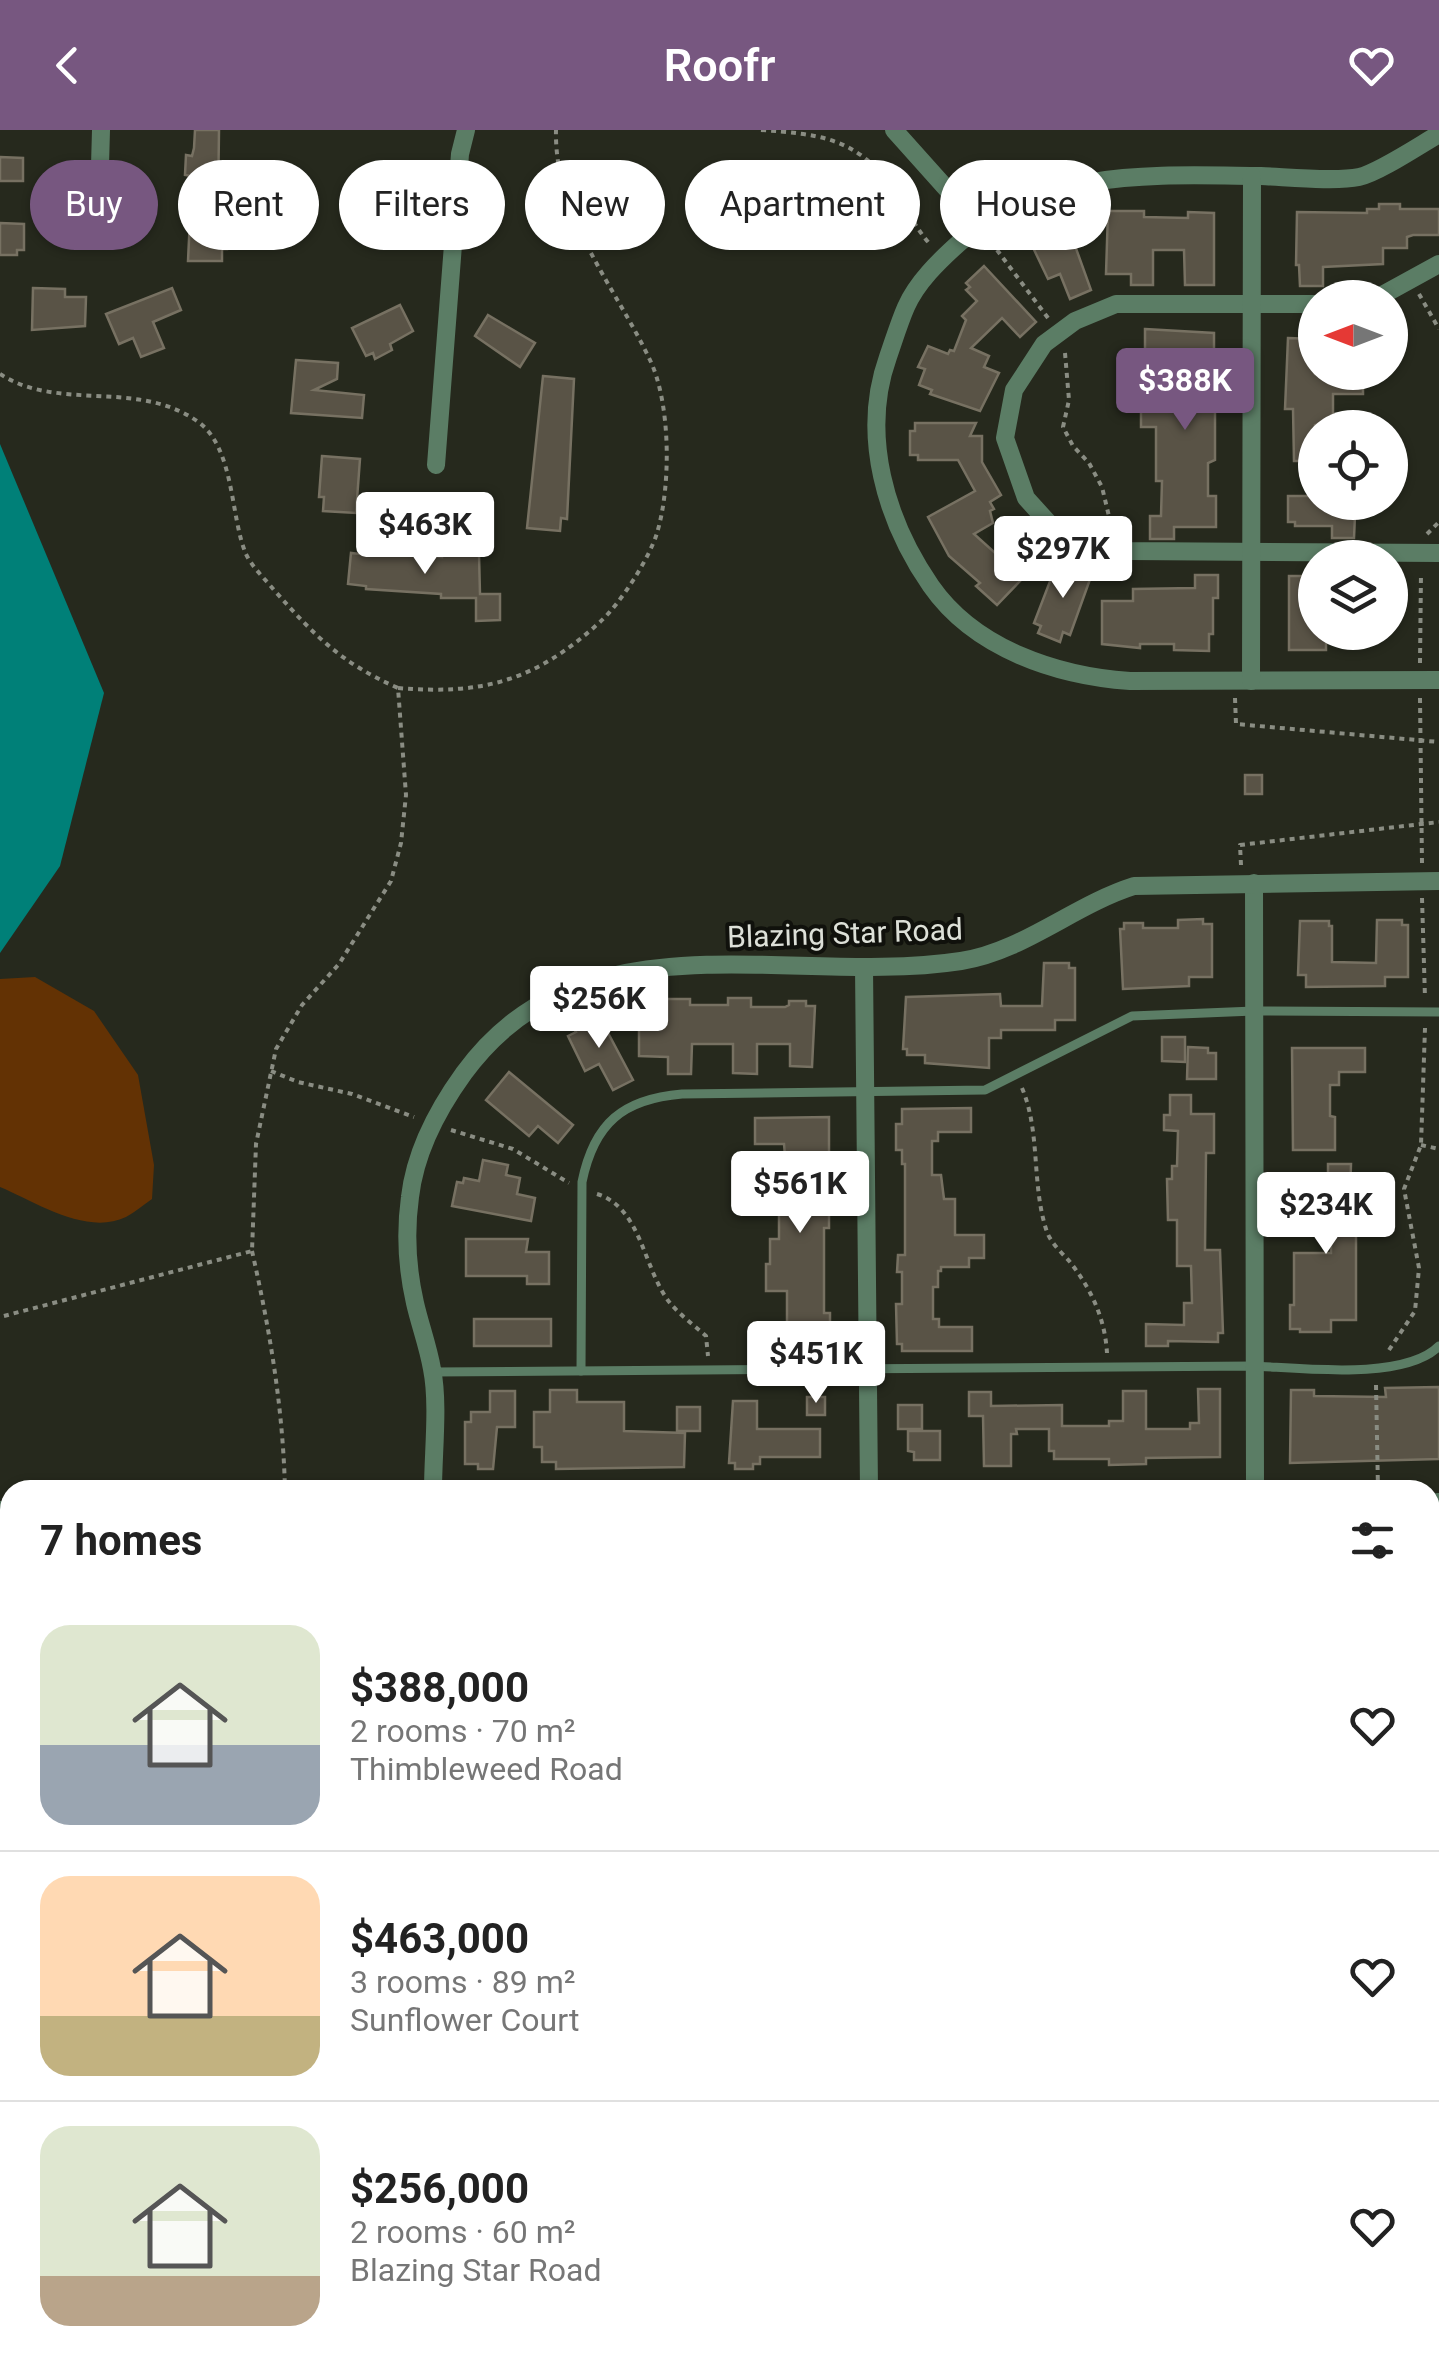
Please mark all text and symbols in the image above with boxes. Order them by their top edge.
icon: back [40,38,95,93]
icon: heart [1344,38,1399,93]
text: Roofr [664,39,775,92]
chip: Buy [30,160,158,250]
chip: Rent [178,160,319,250]
chip: Filters [339,160,505,250]
chip: New [525,160,665,250]
chip: Apartment [685,160,920,250]
chip: House [940,160,1111,250]
north arrow [1298,280,1408,390]
map controls [1298,280,1408,650]
pin: $388K [1115,348,1255,433]
text: $388K [1138,361,1232,399]
button: locate [1298,410,1408,520]
pin: $463K [355,492,495,577]
text: $463K [378,505,472,543]
pin: $297K [993,516,1133,601]
text: $297K [1016,529,1110,567]
button: layers [1298,540,1408,650]
street label: Blazing Star Road [727,911,963,955]
pin: $256K [529,966,669,1051]
text: $256K [552,979,646,1017]
pin: $561K [730,1151,870,1236]
text: $561K [753,1164,847,1202]
pin: $234K [1256,1172,1396,1257]
text: $234K [1279,1185,1373,1223]
pin: $451K [746,1321,886,1406]
text: $451K [769,1334,863,1372]
icon: filters [1345,1513,1400,1568]
text: 7 homes [40,1516,202,1565]
text: $388,000 [350,1663,529,1712]
icon: home [120,1665,240,1785]
icon: heart [1345,1698,1400,1753]
text: 2 rooms · 70 m² [350,1712,575,1750]
text: Thimbleweed Road [350,1750,623,1788]
text: $463,000 [350,1914,529,1963]
icon: home [120,1916,240,2036]
icon: heart [1345,1949,1400,2004]
text: 3 rooms · 89 m² [350,1963,575,2001]
text: Sunflower Court [350,2001,579,2039]
text: $256,000 [350,2164,529,2213]
icon: home [120,2166,240,2286]
icon: heart [1345,2199,1400,2254]
text: 2 rooms · 60 m² [350,2213,575,2251]
text: Blazing Star Road [350,2251,601,2289]

